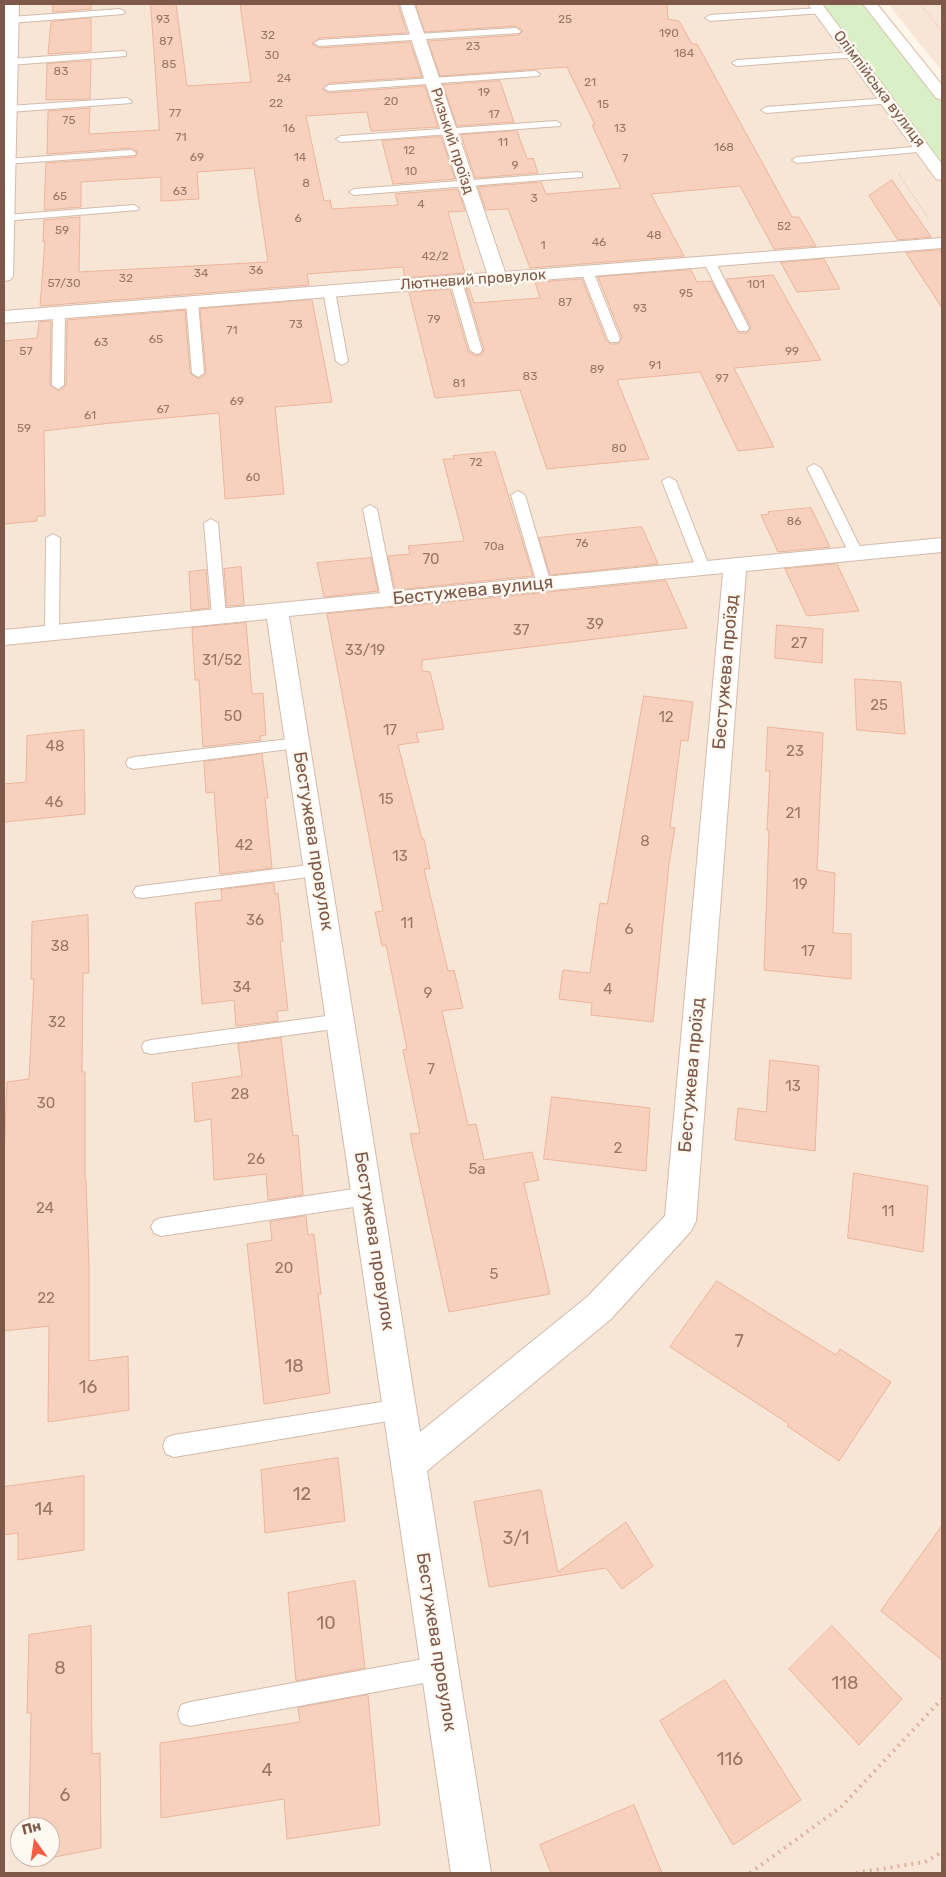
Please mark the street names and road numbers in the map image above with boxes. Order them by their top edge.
street label: Олімпійська вулиця [829,27,929,151]
street label: Ризький проїзд [426,86,478,196]
street label: Лютневий провулок [400,266,546,294]
street label: Бестужева вулиця [392,572,554,610]
street label: Бестужева проїзд [708,594,744,750]
street label: Бестужева провулок [288,750,338,932]
street label: Бестужева проїзд [674,997,710,1153]
street label: Бестужева провулок [349,1150,399,1332]
street label: Бестужева провулок [411,1551,461,1733]

